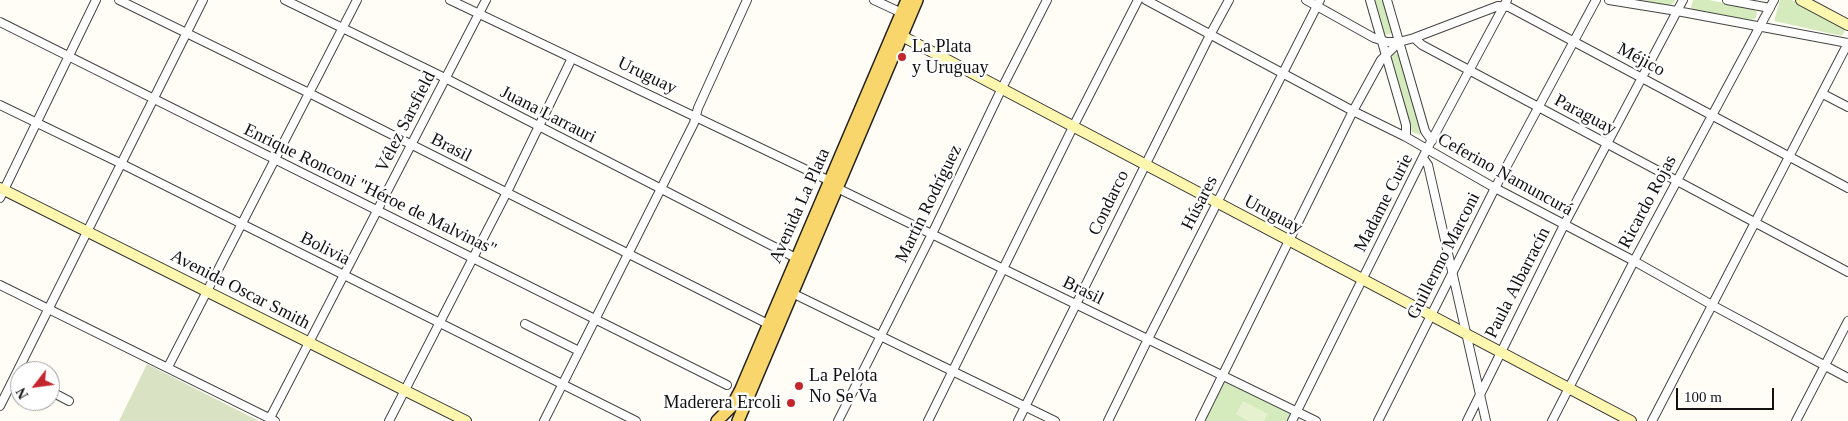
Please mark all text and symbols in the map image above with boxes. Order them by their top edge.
place label: La Plata y Uruguay [912,36,988,78]
street label: Méjico [1613,38,1669,82]
marker: La Plata y Uruguay [896,51,908,63]
street label: Uruguay [614,52,680,100]
street label: Vélez Sarsfield [371,68,441,176]
street label: Juana Larrauri [497,82,599,148]
street label: Paraguay [1550,90,1620,140]
street label: Enrique Ronconi "Héroe de Malvinas" [240,119,500,261]
street label: Brasil [427,129,475,167]
street label: Ceferino Namuncurá [1434,129,1576,221]
street label: Martín Rodríguez [891,142,967,266]
street label: Avenida La Plata [765,145,835,267]
street label: Madame Curie [1350,150,1418,256]
street label: Ricardo Rojas [1614,152,1682,252]
street label: Condarco [1084,167,1134,239]
street label: Húsares [1177,172,1223,234]
street label: Guillermo Marconi [1403,189,1485,323]
street label: Uruguay [1240,191,1306,239]
street label: Paula Albarracín [1481,224,1555,342]
street label: Bolivia [296,227,354,271]
street label: Avenida Oscar Smith [167,246,313,334]
street label: Brasil [1059,272,1107,310]
north arrow [10,361,60,411]
place label: La Pelota No Se Va [809,365,877,408]
scale bar [1678,378,1776,410]
marker: La Pelota No Se Va [793,380,805,392]
text: N [13,385,31,401]
text: 100 m [1684,389,1722,405]
place label: Maderera Ercoli [664,392,781,414]
marker: Maderera Ercoli [785,397,797,409]

